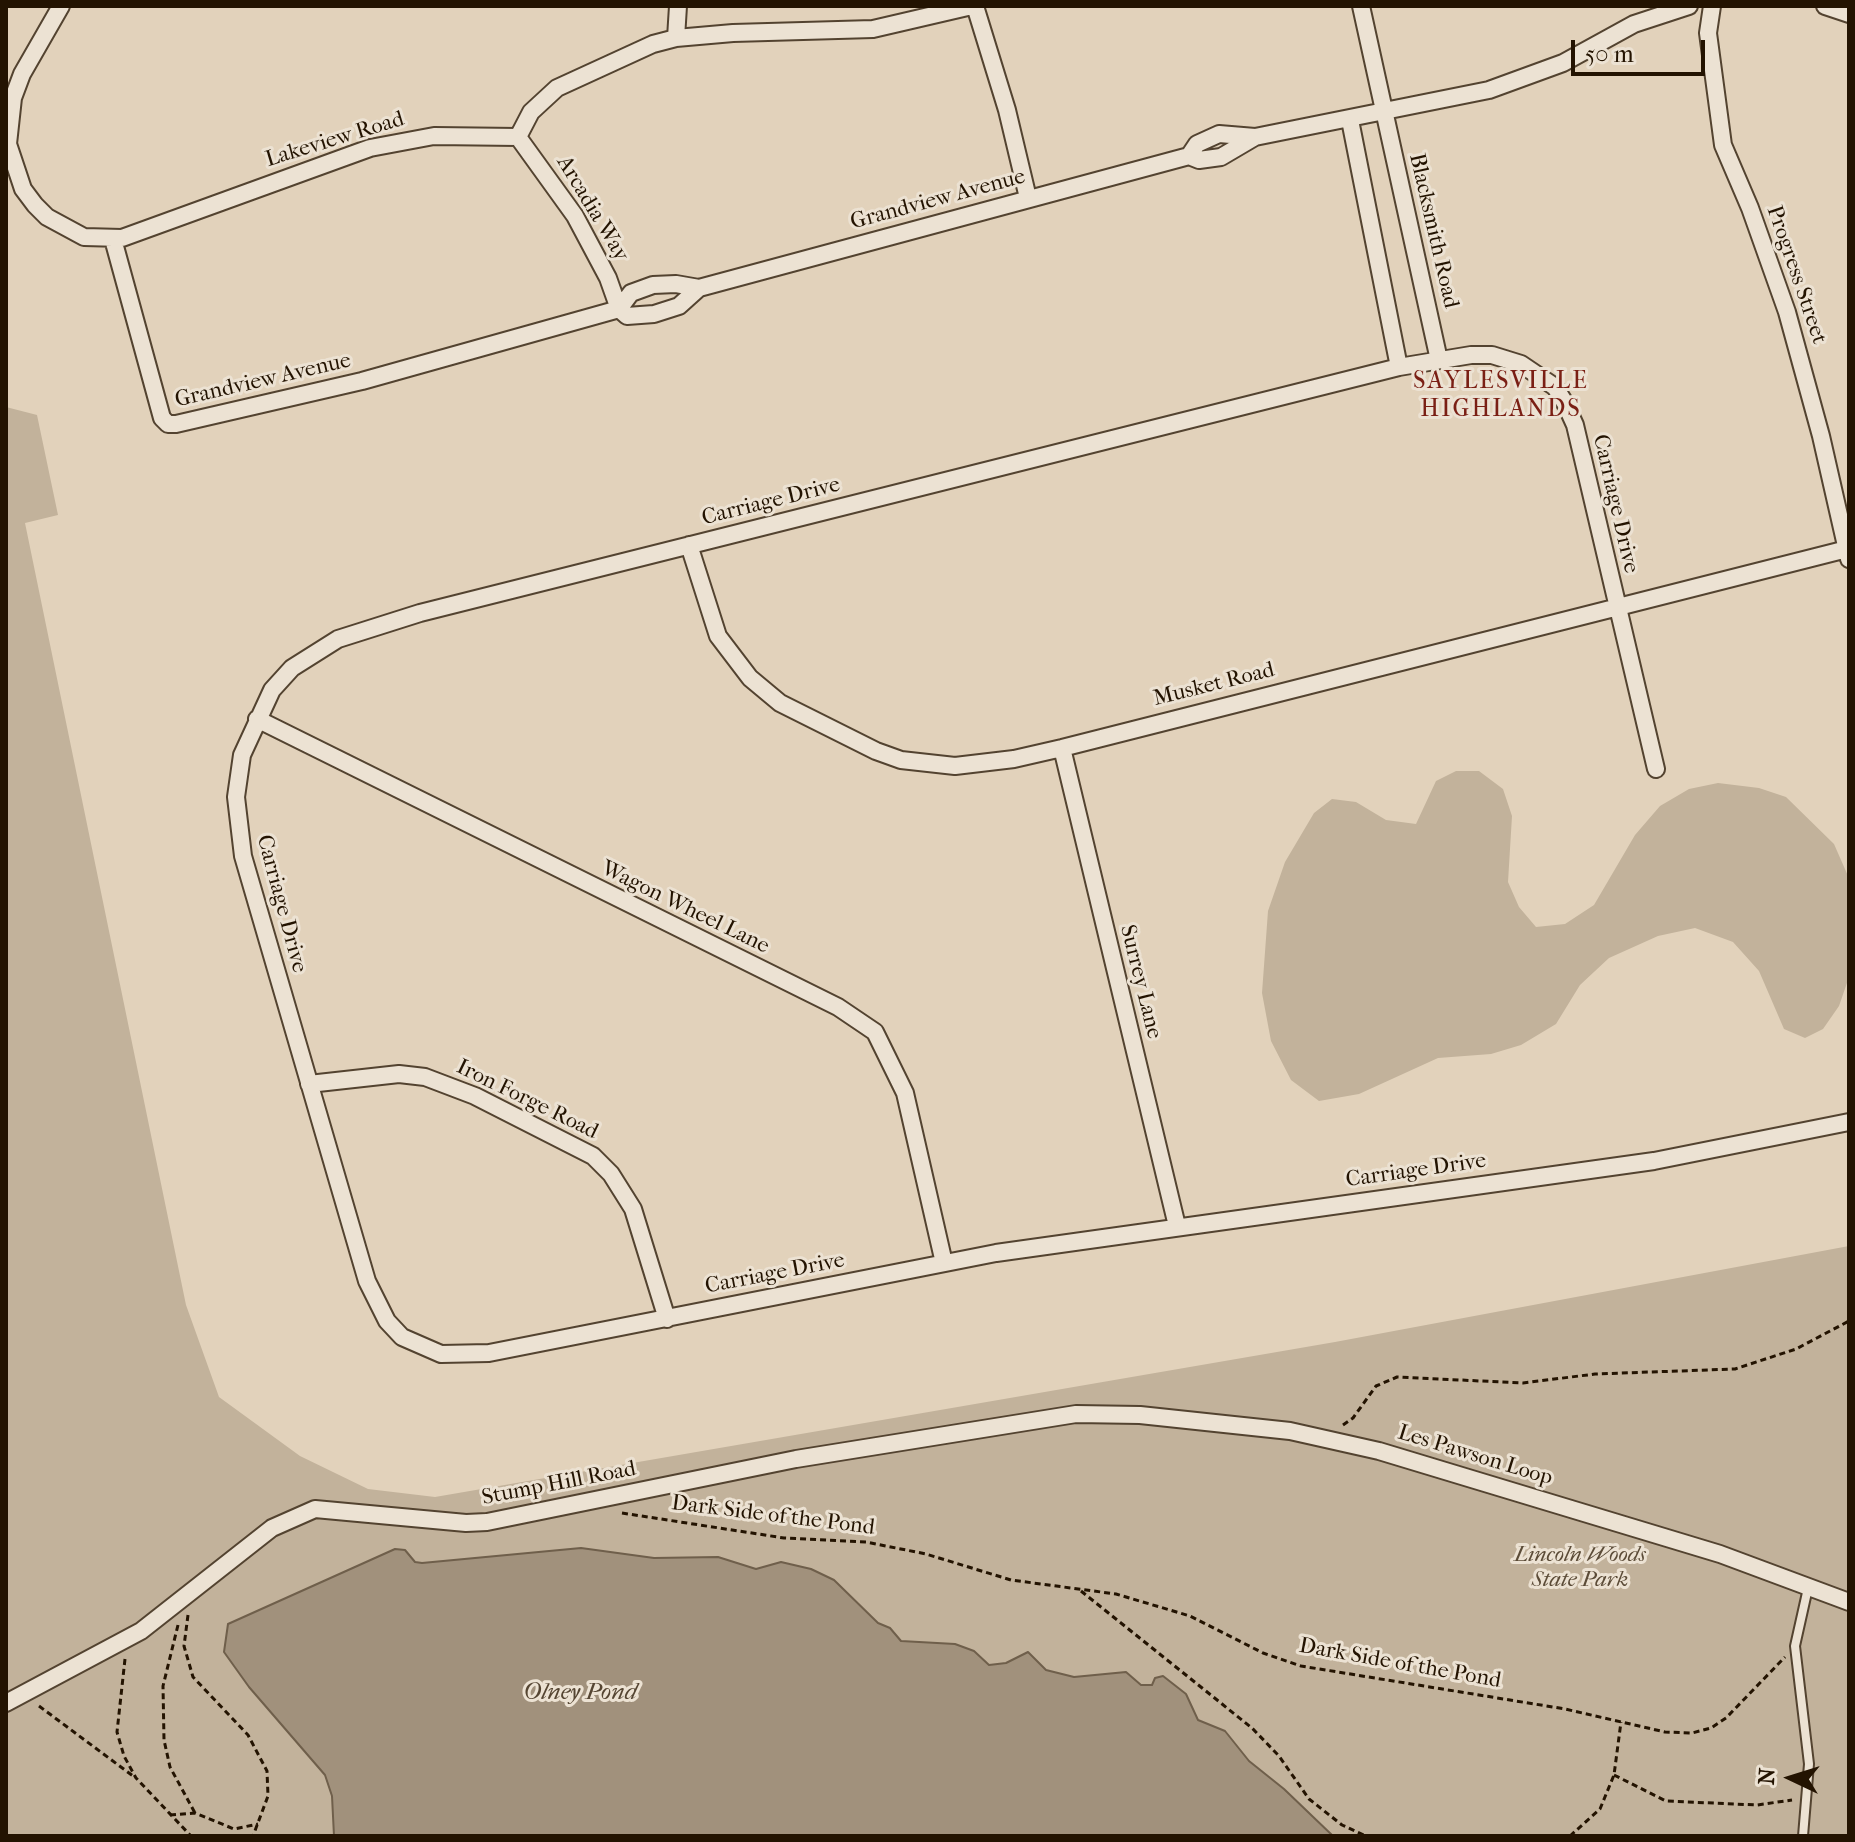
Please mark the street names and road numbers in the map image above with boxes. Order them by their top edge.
street label: Lakeview Road [263,106,407,174]
street label: Arcadia Way [550,151,634,267]
street label: Blacksmith Road [1402,151,1464,311]
street label: Grandview Avenue [848,164,1028,236]
street label: Progress Street [1760,202,1832,348]
street label: Grandview Avenue [172,348,354,414]
street label: Carriage Drive [1586,432,1644,576]
street label: Carriage Drive [699,472,843,532]
street label: Musket Road [1151,657,1277,713]
street label: Carriage Drive [250,832,312,976]
street label: Wagon Wheel Lane [597,856,773,960]
street label: Surrey Lane [1113,922,1167,1042]
street label: Iron Forge Road [452,1054,602,1146]
street label: Carriage Drive [1344,1148,1488,1194]
street label: Carriage Drive [703,1248,847,1300]
street label: Les Pawson Loop [1394,1420,1556,1492]
street label: Stump Hill Road [480,1456,638,1512]
street label: Dark Side of the Pond [670,1490,876,1542]
street label: Dark Side of the Pond [1297,1633,1503,1695]

